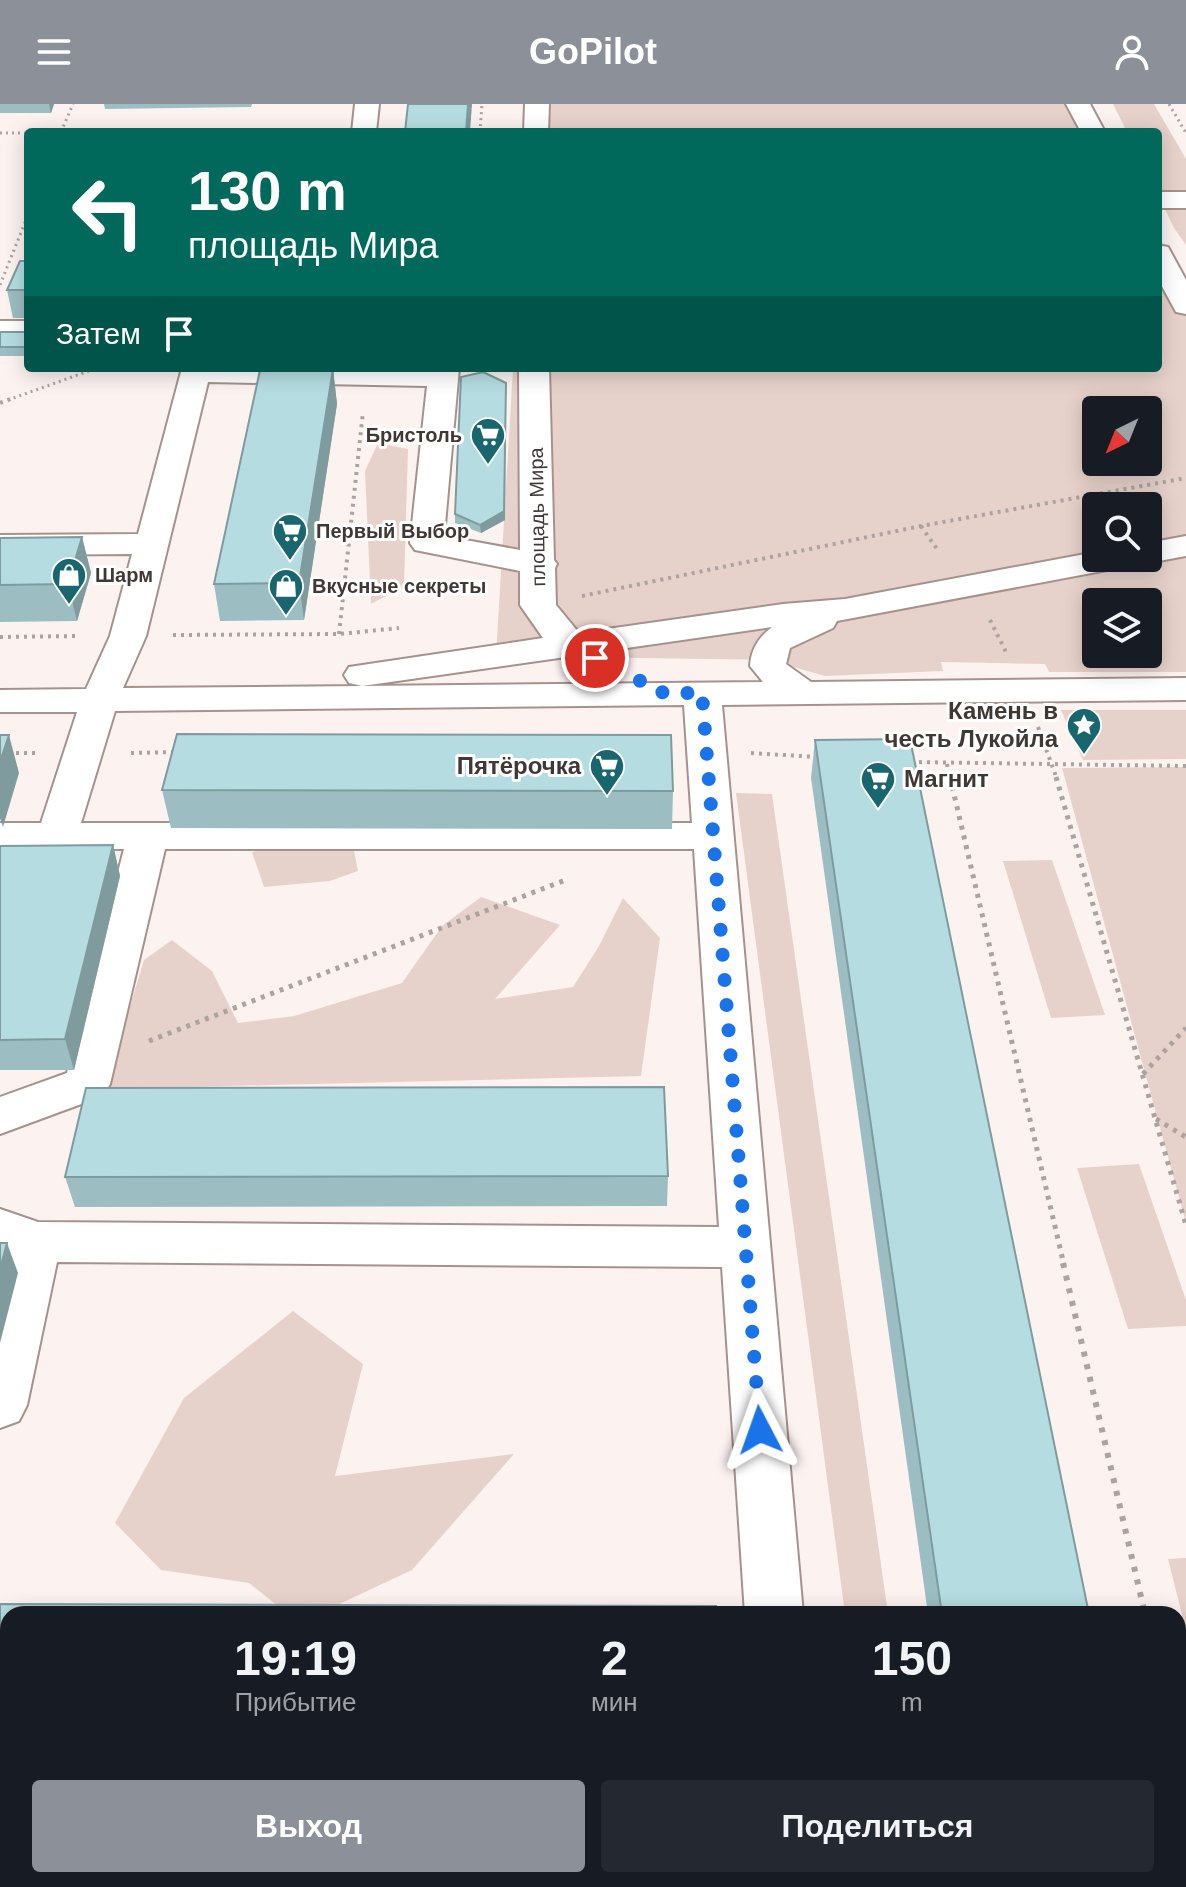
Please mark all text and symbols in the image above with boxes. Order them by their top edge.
icon: menu [32,30,76,74]
icon: person [1110,30,1154,74]
text: GoPilot [529,31,657,72]
text: 130 m [188,159,347,222]
icon: left [56,160,160,264]
text: площадь Мира [188,225,438,266]
icon: arrive [157,312,201,356]
text: Затем [56,317,141,350]
north arrow [1082,396,1162,476]
map controls [1082,396,1162,668]
supermarket icon: Бристоль [469,416,507,466]
place label: Бристоль [366,424,462,446]
street label: площадь Мира [525,446,549,587]
button: search [1082,492,1162,572]
supermarket icon: Первый Выбор [271,512,309,562]
place label: Первый Выбор [316,520,469,542]
shop icon: Шарм [50,556,88,606]
place label: Шарм [95,564,153,586]
shop icon: Вкусные секреты [267,567,305,617]
place label: Вкусные секреты [312,575,486,597]
button: layers [1082,588,1162,668]
pin [561,624,629,692]
icon: arrive [573,636,617,680]
place label: Камень в честь Лукойла [885,697,1059,752]
place icon: Камень в честь Лукойла [1065,706,1103,756]
supermarket icon: Пятёрочка [588,747,626,797]
place label: Пятёрочка [457,752,582,779]
supermarket icon: Магнит [859,760,897,810]
place label: Магнит [904,765,989,792]
position arrow [718,1388,802,1472]
text: 19:19 [234,1632,357,1685]
text: 2 [601,1632,628,1685]
text: 150 [872,1632,952,1685]
text: Прибытие [234,1687,357,1717]
text: мин [591,1687,638,1717]
text: m [901,1687,923,1717]
button: Выход [32,1780,585,1872]
button: Поделиться [601,1780,1154,1872]

